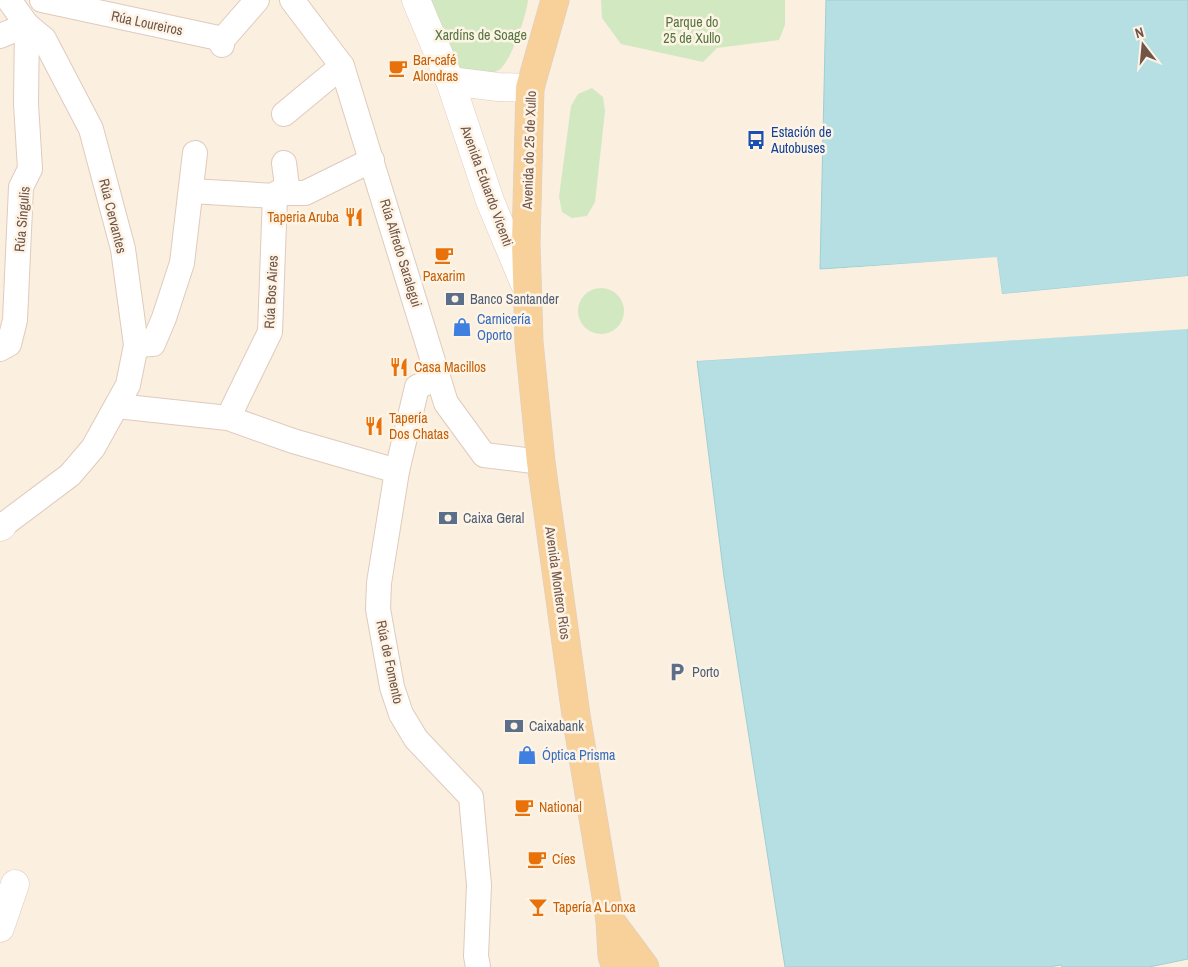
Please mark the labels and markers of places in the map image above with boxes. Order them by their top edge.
place label: Bar-café Alondras [412,51,459,85]
cafe icon: Bar-café Alondras [387,57,409,79]
place label: Estación de Autobuses [770,123,832,157]
bus stop icon: Estación de Autobuses [745,129,767,151]
restaurant icon: Taperia Aruba [343,206,365,228]
place label: Taperia Aruba [267,208,340,226]
cafe icon: Paxarim [433,244,455,266]
place label: Paxarim [423,267,465,285]
bank icon: Banco Santander [444,288,466,310]
place label: Banco Santander [470,290,559,308]
place label: Carnicería Oporto [477,310,531,344]
shop icon: Carnicería Oporto [451,316,473,338]
restaurant icon: Casa Macillos [388,356,410,378]
place label: Casa Macillos [414,358,486,376]
place label: Tapería Dos Chatas [389,409,449,443]
restaurant icon: Tapería Dos Chatas [363,415,385,437]
bank icon: Caixa Geral [437,507,459,529]
place label: Caixa Geral [463,509,524,527]
parking icon: Porto [666,661,688,683]
place label: Porto [692,663,719,681]
bank icon: Caixabank [503,715,525,737]
place label: Caixabank [529,717,584,735]
shop icon: Óptica Prisma [516,744,538,766]
place label: Óptica Prisma [542,746,616,764]
cafe icon: National [513,796,535,818]
place label: National [539,798,582,816]
cafe icon: Cíes [526,848,548,870]
place label: Cíes [552,850,576,868]
bar icon: Tapería A Lonxa [527,896,549,918]
place label: Tapería A Lonxa [553,898,636,916]

